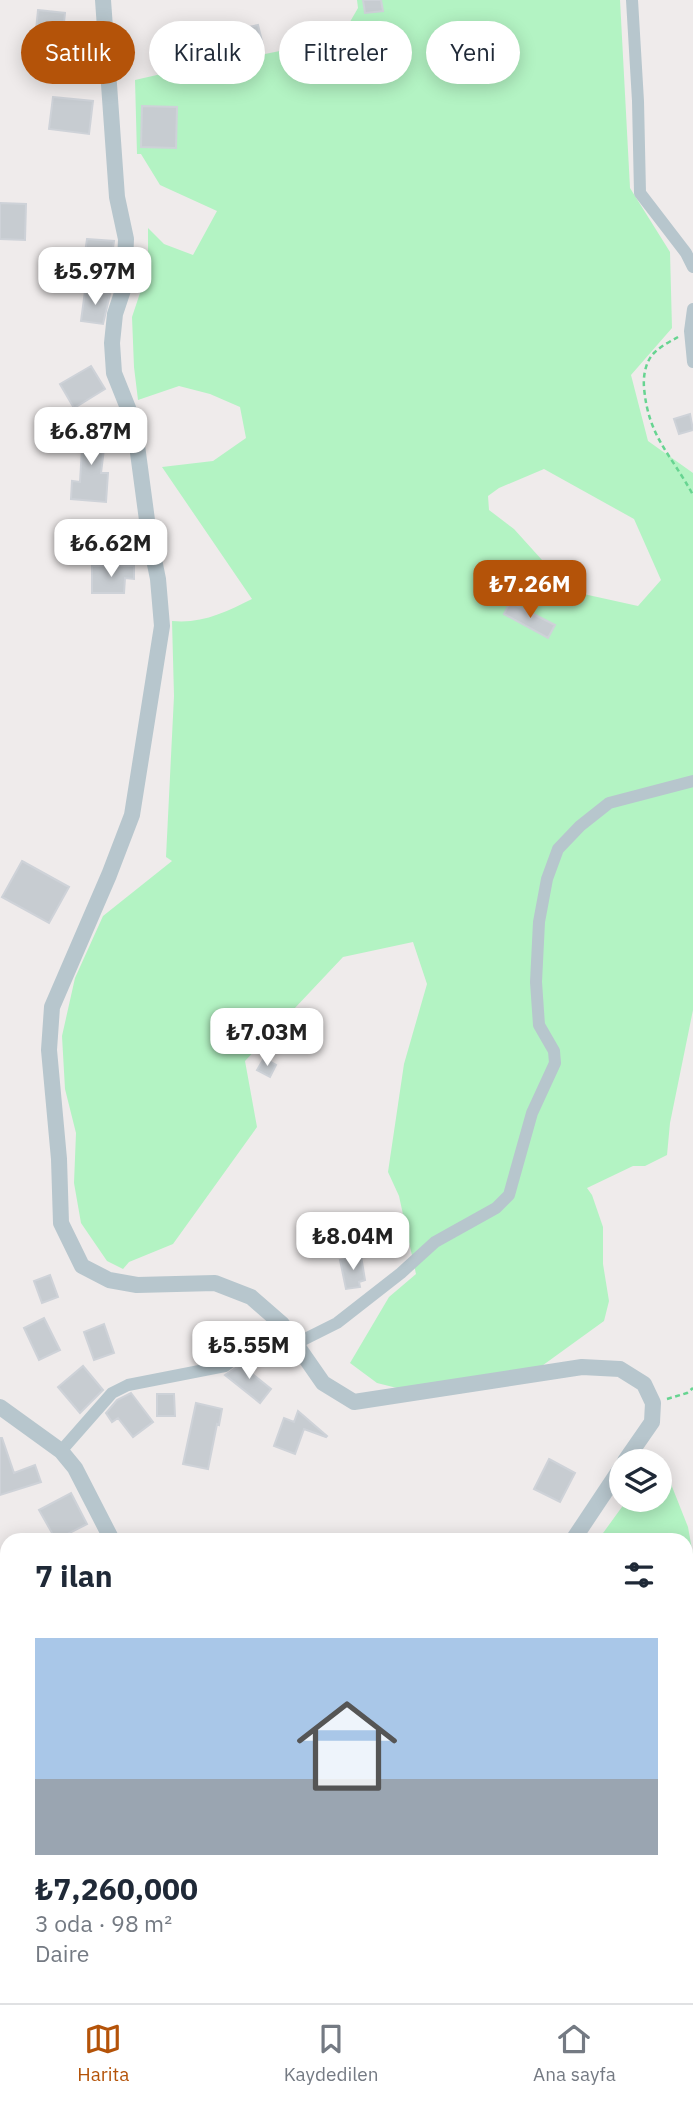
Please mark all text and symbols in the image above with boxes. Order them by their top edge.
chip: Satılık [21,21,135,84]
chip: Kiralık [149,21,265,84]
chip: Filtreler [279,21,412,84]
chip: Yeni [426,21,520,84]
pin: ₺5.97M [38,247,152,307]
text: ₺5.97M [54,255,136,285]
pin: ₺6.87M [34,407,148,467]
text: ₺6.87M [50,415,132,445]
pin: ₺6.62M [54,520,168,579]
text: ₺6.62M [70,527,152,557]
pin: ₺7.26M [473,560,587,620]
text: ₺7.26M [489,568,571,598]
pin: ₺7.03M [210,1009,324,1068]
text: ₺7.03M [226,1016,308,1046]
pin: ₺8.04M [296,1212,410,1272]
text: ₺8.04M [312,1220,394,1250]
pin: ₺5.55M [192,1322,306,1381]
text: ₺5.55M [208,1329,290,1359]
map controls [609,1449,672,1512]
button: layers [609,1449,672,1512]
text: 7 ilan [35,1556,113,1595]
icon: filters [620,1556,658,1594]
icon: home [284,1683,410,1809]
text: ₺7,260,000 [35,1869,198,1908]
text: 3 oda · 98 m² [35,1908,172,1938]
text: Daire [35,1938,89,1968]
tab: Harita [77,2020,129,2086]
tab: Kaydedilen [284,2020,379,2086]
tab: Ana sayfa [533,2020,616,2086]

